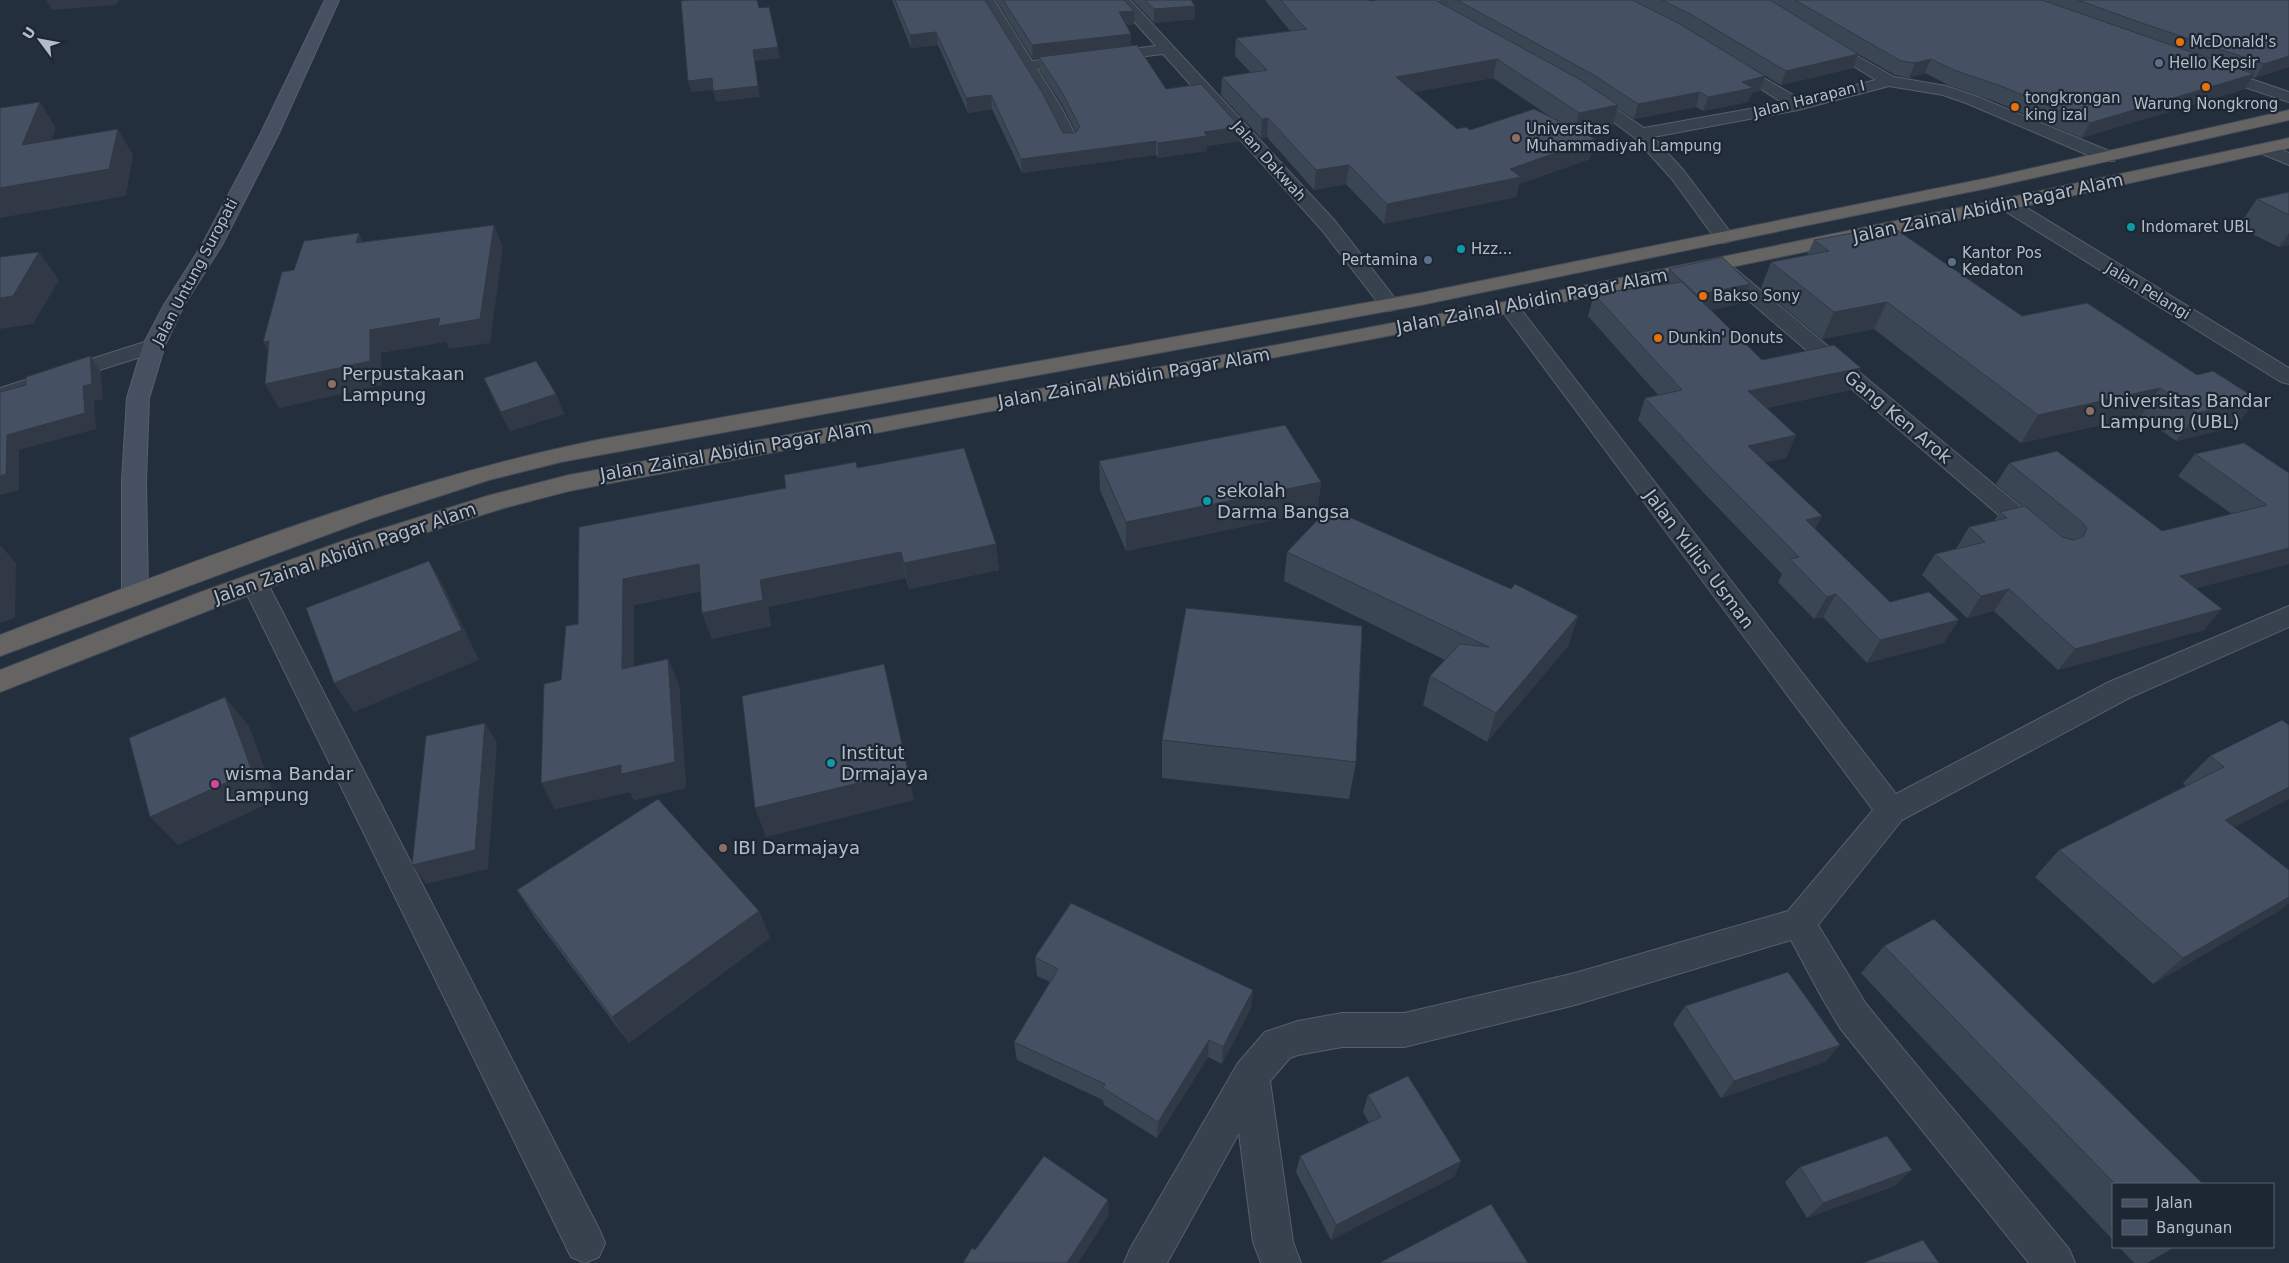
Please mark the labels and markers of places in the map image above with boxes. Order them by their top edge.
place label: McDonald's [2190,33,2276,51]
marker: McDonald's [2174,36,2186,48]
place label: Hello Kepsir [2169,54,2259,72]
marker: Hello Kepsir [2153,57,2165,69]
marker: Warung Nongkrong [2200,81,2212,93]
place label: tongkrongan king izal [2025,89,2121,124]
place label: Warung Nongkrong [2134,95,2278,113]
marker: tongkrongan king izal [2009,101,2021,113]
place label: Universitas Muhammadiyah Lampung [1526,120,1722,155]
marker: Universitas Muhammadiyah Lampung [1510,132,1522,144]
place label: Indomaret UBL [2141,218,2253,236]
marker: Indomaret UBL [2125,221,2137,233]
place label: Hzz... [1471,240,1512,258]
marker: Hzz... [1455,243,1467,255]
place label: Kantor Pos Kedaton [1962,244,2042,279]
place label: Pertamina [1342,251,1418,269]
marker: Pertamina [1422,254,1434,266]
marker: Kantor Pos Kedaton [1946,256,1958,268]
place label: Bakso Sony [1713,287,1800,305]
marker: Bakso Sony [1697,290,1709,302]
place label: Dunkin' Donuts [1668,329,1783,347]
marker: Dunkin' Donuts [1652,332,1664,344]
place label: Perpustakaan Lampung [342,363,465,405]
marker: Perpustakaan Lampung [326,378,338,390]
place label: Universitas Bandar Lampung (UBL) [2100,390,2272,432]
marker: Universitas Bandar Lampung (UBL) [2084,405,2096,417]
place label: sekolah Darma Bangsa [1217,480,1350,522]
marker: sekolah Darma Bangsa [1201,495,1213,507]
place label: Institut Drmajaya [841,742,928,784]
marker: Institut Drmajaya [825,757,837,769]
place label: wisma Bandar Lampung [225,763,354,805]
marker: wisma Bandar Lampung [209,778,221,790]
place label: IBI Darmajaya [733,837,860,858]
marker: IBI Darmajaya [717,842,729,854]

